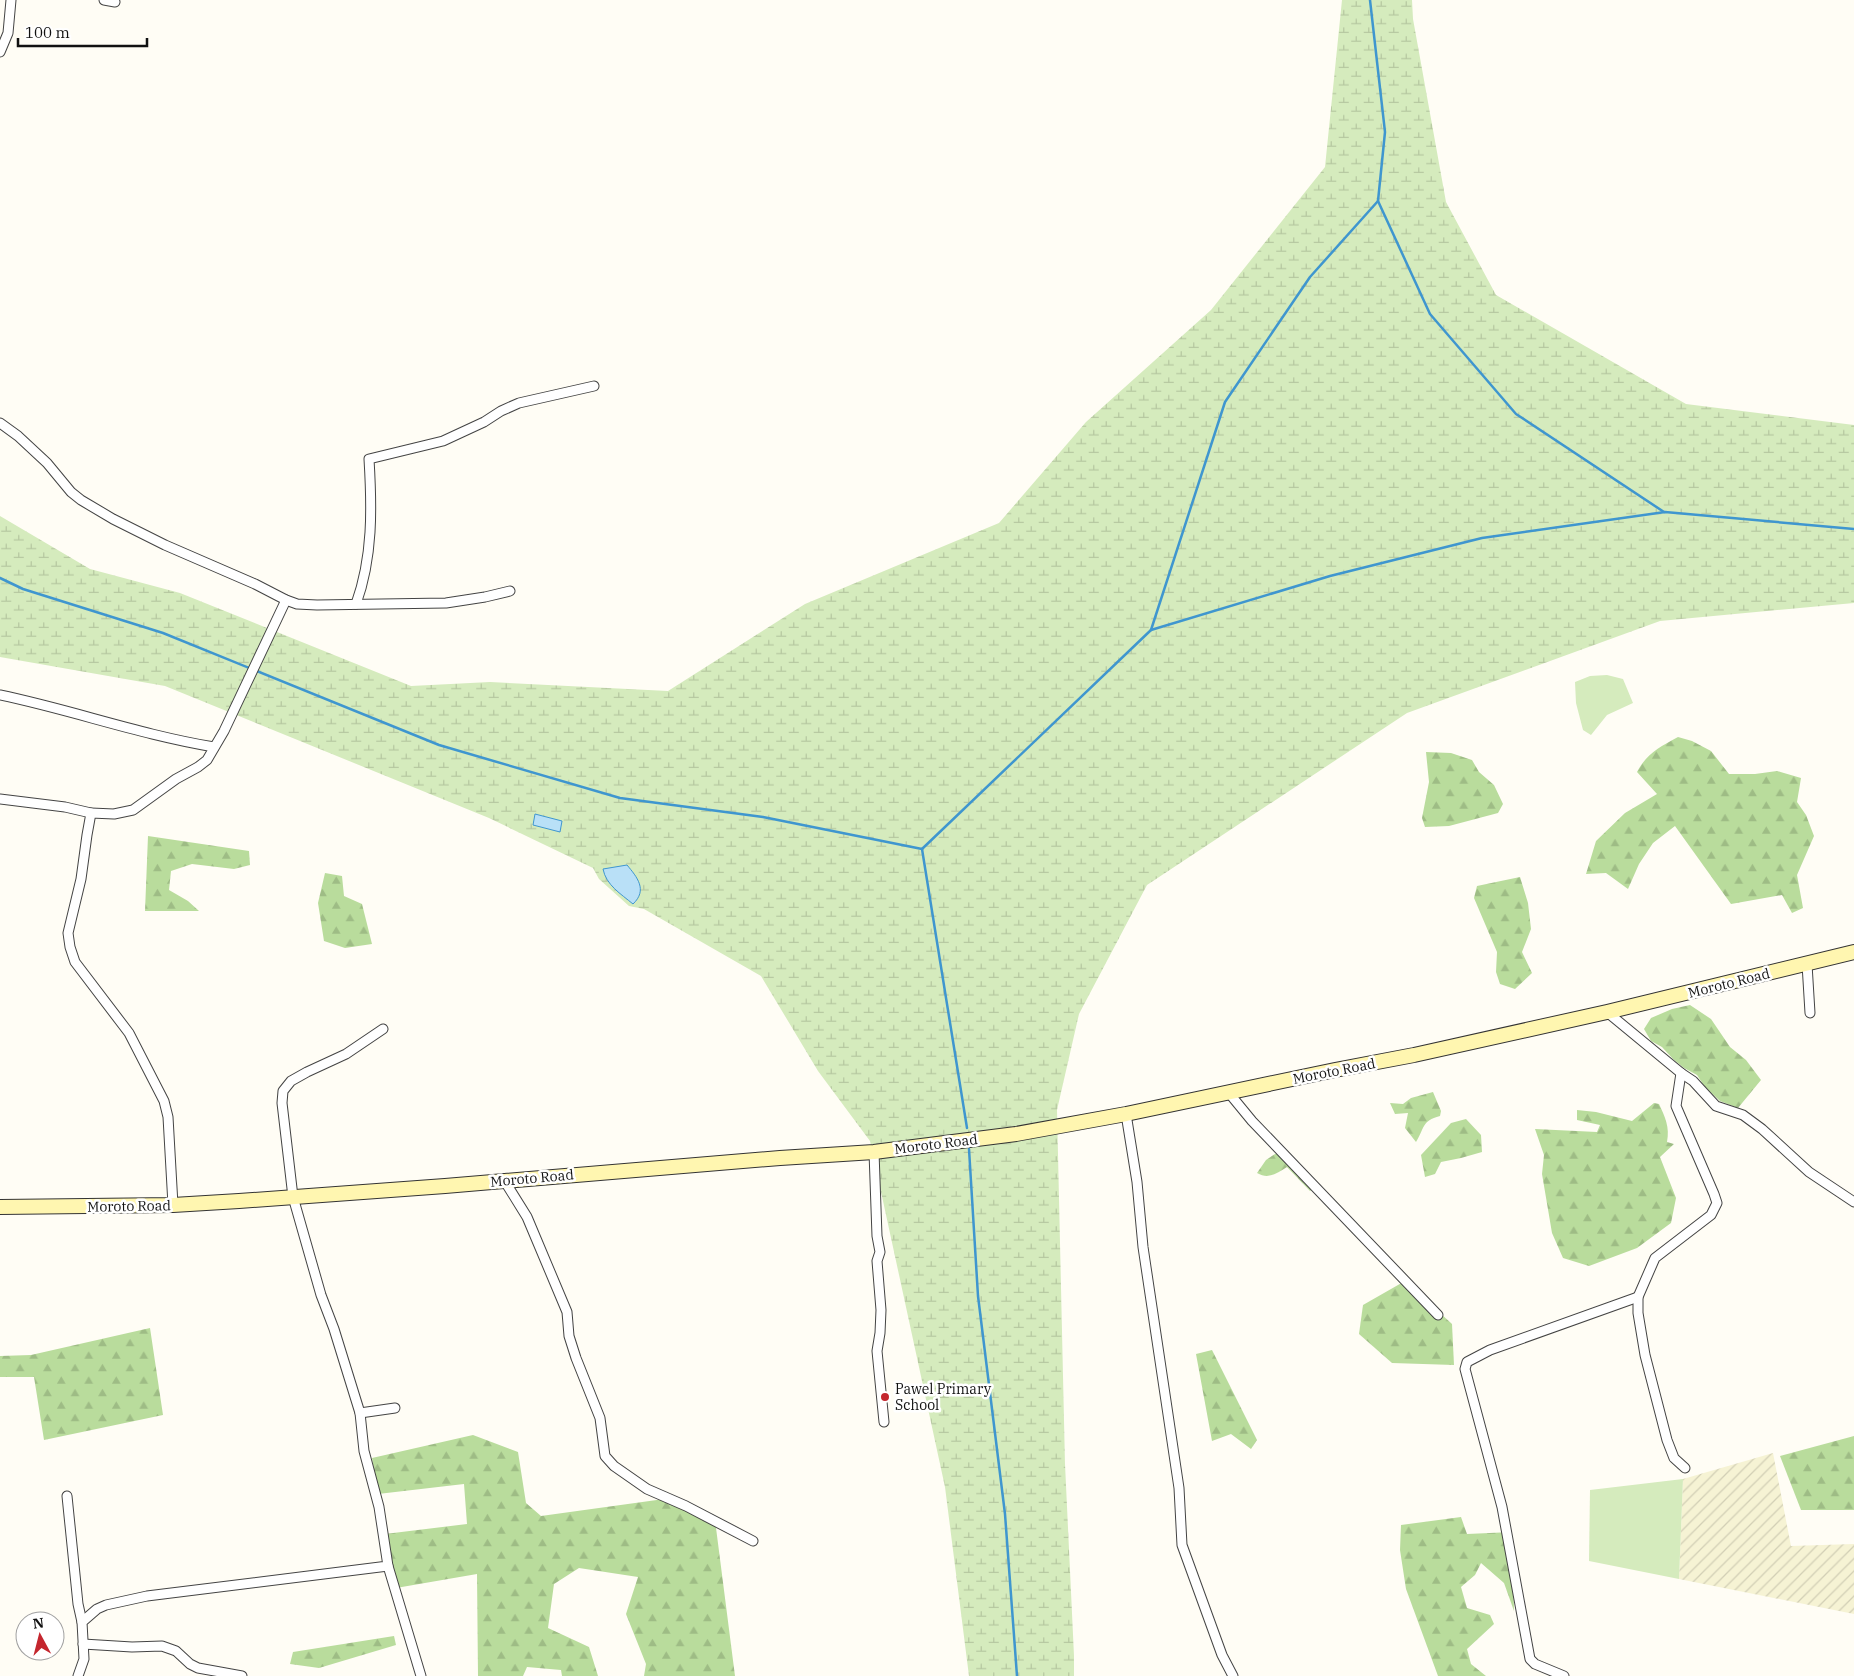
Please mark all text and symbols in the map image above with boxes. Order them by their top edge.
scale bar [18,15,146,47]
text: 100 m [25,23,70,42]
street label: Moroto Road [1686,964,1772,1002]
street label: Moroto Road [1291,1054,1377,1088]
street label: Moroto Road [893,1130,979,1158]
street label: Moroto Road [490,1165,575,1191]
street label: Moroto Road [87,1196,171,1216]
place label: Pawel Primary School [895,1380,992,1414]
marker: Pawel Primary School [879,1391,891,1403]
north arrow [15,1611,65,1661]
text: N [32,1613,45,1633]

